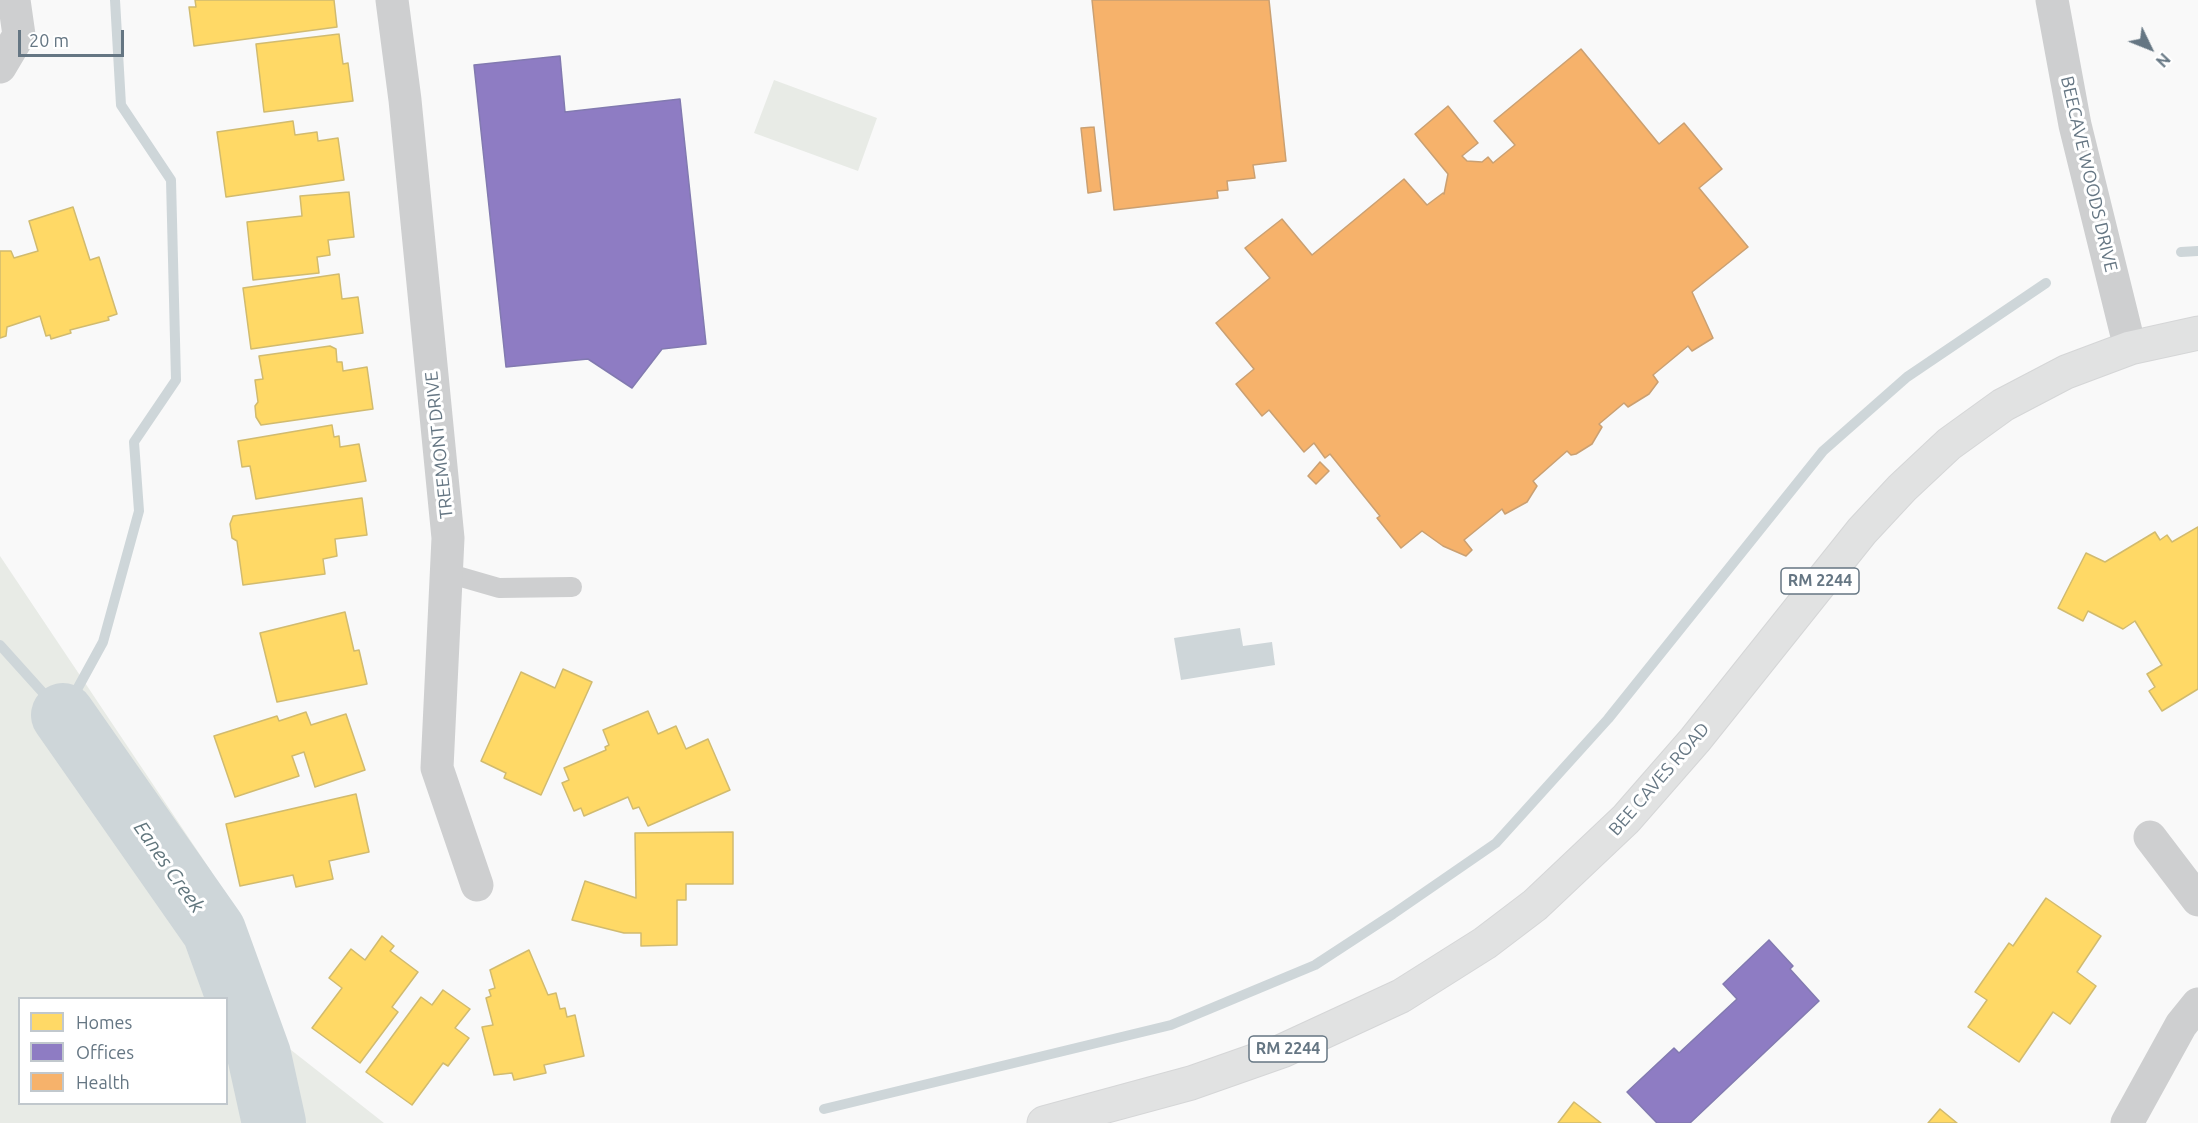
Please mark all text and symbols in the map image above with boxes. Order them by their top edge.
scale bar [21,18,128,56]
north arrow [2120,18,2180,78]
text: 20 m [29,30,69,50]
text: N [2153,50,2174,71]
street label: BEECAVE WOODS DRIVE [2056,74,2122,274]
street label: TREEMONT DRIVE [421,370,457,520]
road number: RM 2244 [1781,568,1859,594]
street label: BEE CAVES ROAD [1604,718,1714,840]
water label: Eanes Creek [129,817,209,917]
legend [18,997,228,1105]
text: Homes [76,1012,132,1032]
road number: RM 2244 [1249,1036,1327,1062]
text: Offices [76,1042,134,1062]
text: Health [76,1072,130,1092]

